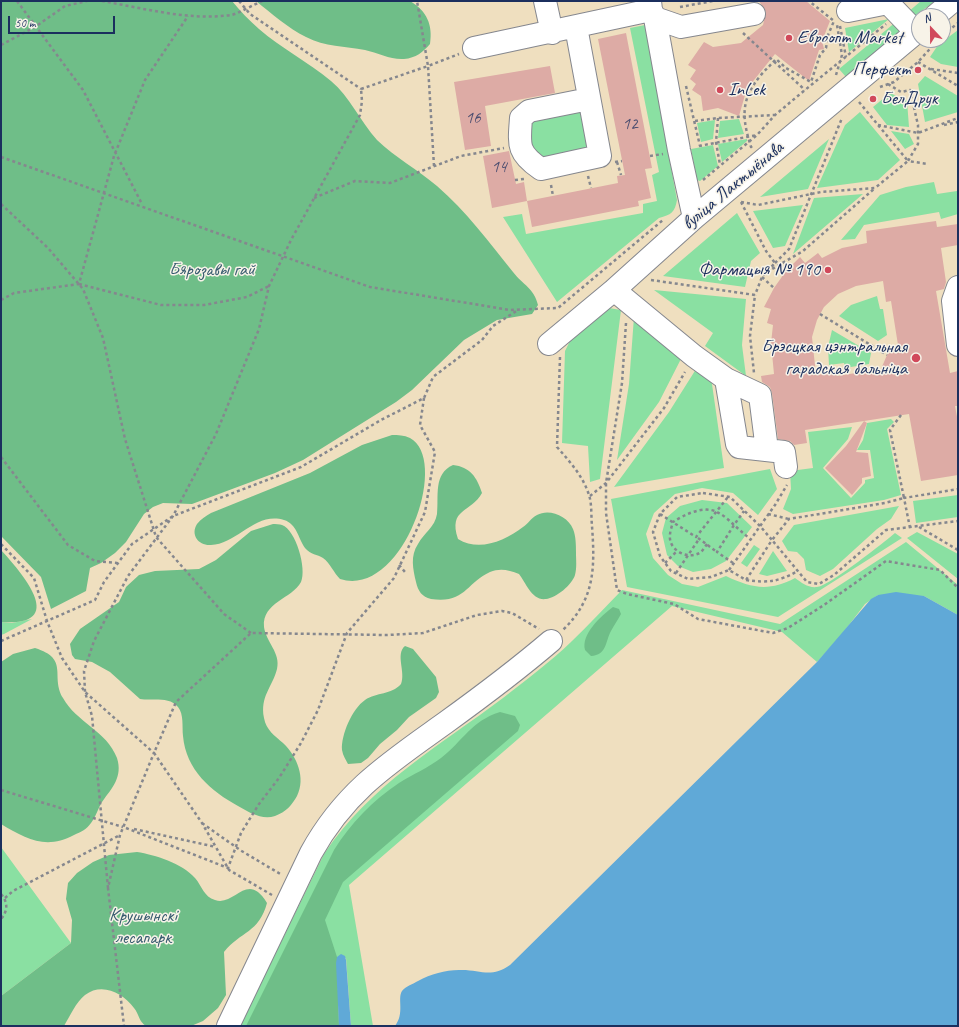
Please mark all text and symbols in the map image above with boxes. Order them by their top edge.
scale bar [10,8,117,34]
north arrow [911,8,951,48]
text: N [921,10,933,26]
text: 50 m [15,15,35,31]
place label: Евроопт Market [797,27,903,49]
marker: Евроопт Market [784,33,794,43]
place label: Перфект [853,59,910,81]
marker: Перфект [913,65,923,75]
place label: InLek [728,79,765,101]
marker: InLek [715,85,725,95]
place label: БелДрук [881,88,938,110]
marker: БелДрук [868,94,878,104]
house number: 16 [465,109,481,129]
house number: 12 [622,115,638,135]
street label: вуліца Лактыёнава [677,137,789,235]
house number: 14 [491,158,507,178]
park label: Бярозавы гай [169,259,255,281]
place label: Фармацыя № 190 [698,259,820,281]
marker: Фармацыя № 190 [823,265,833,275]
place label: Брэсцкая цэнтральная гарадская бальніца [761,336,907,380]
marker: Брэсцкая цэнтральная гарадская бальніца [910,352,922,364]
park label: Крушынскі лесапарк [109,905,177,949]

